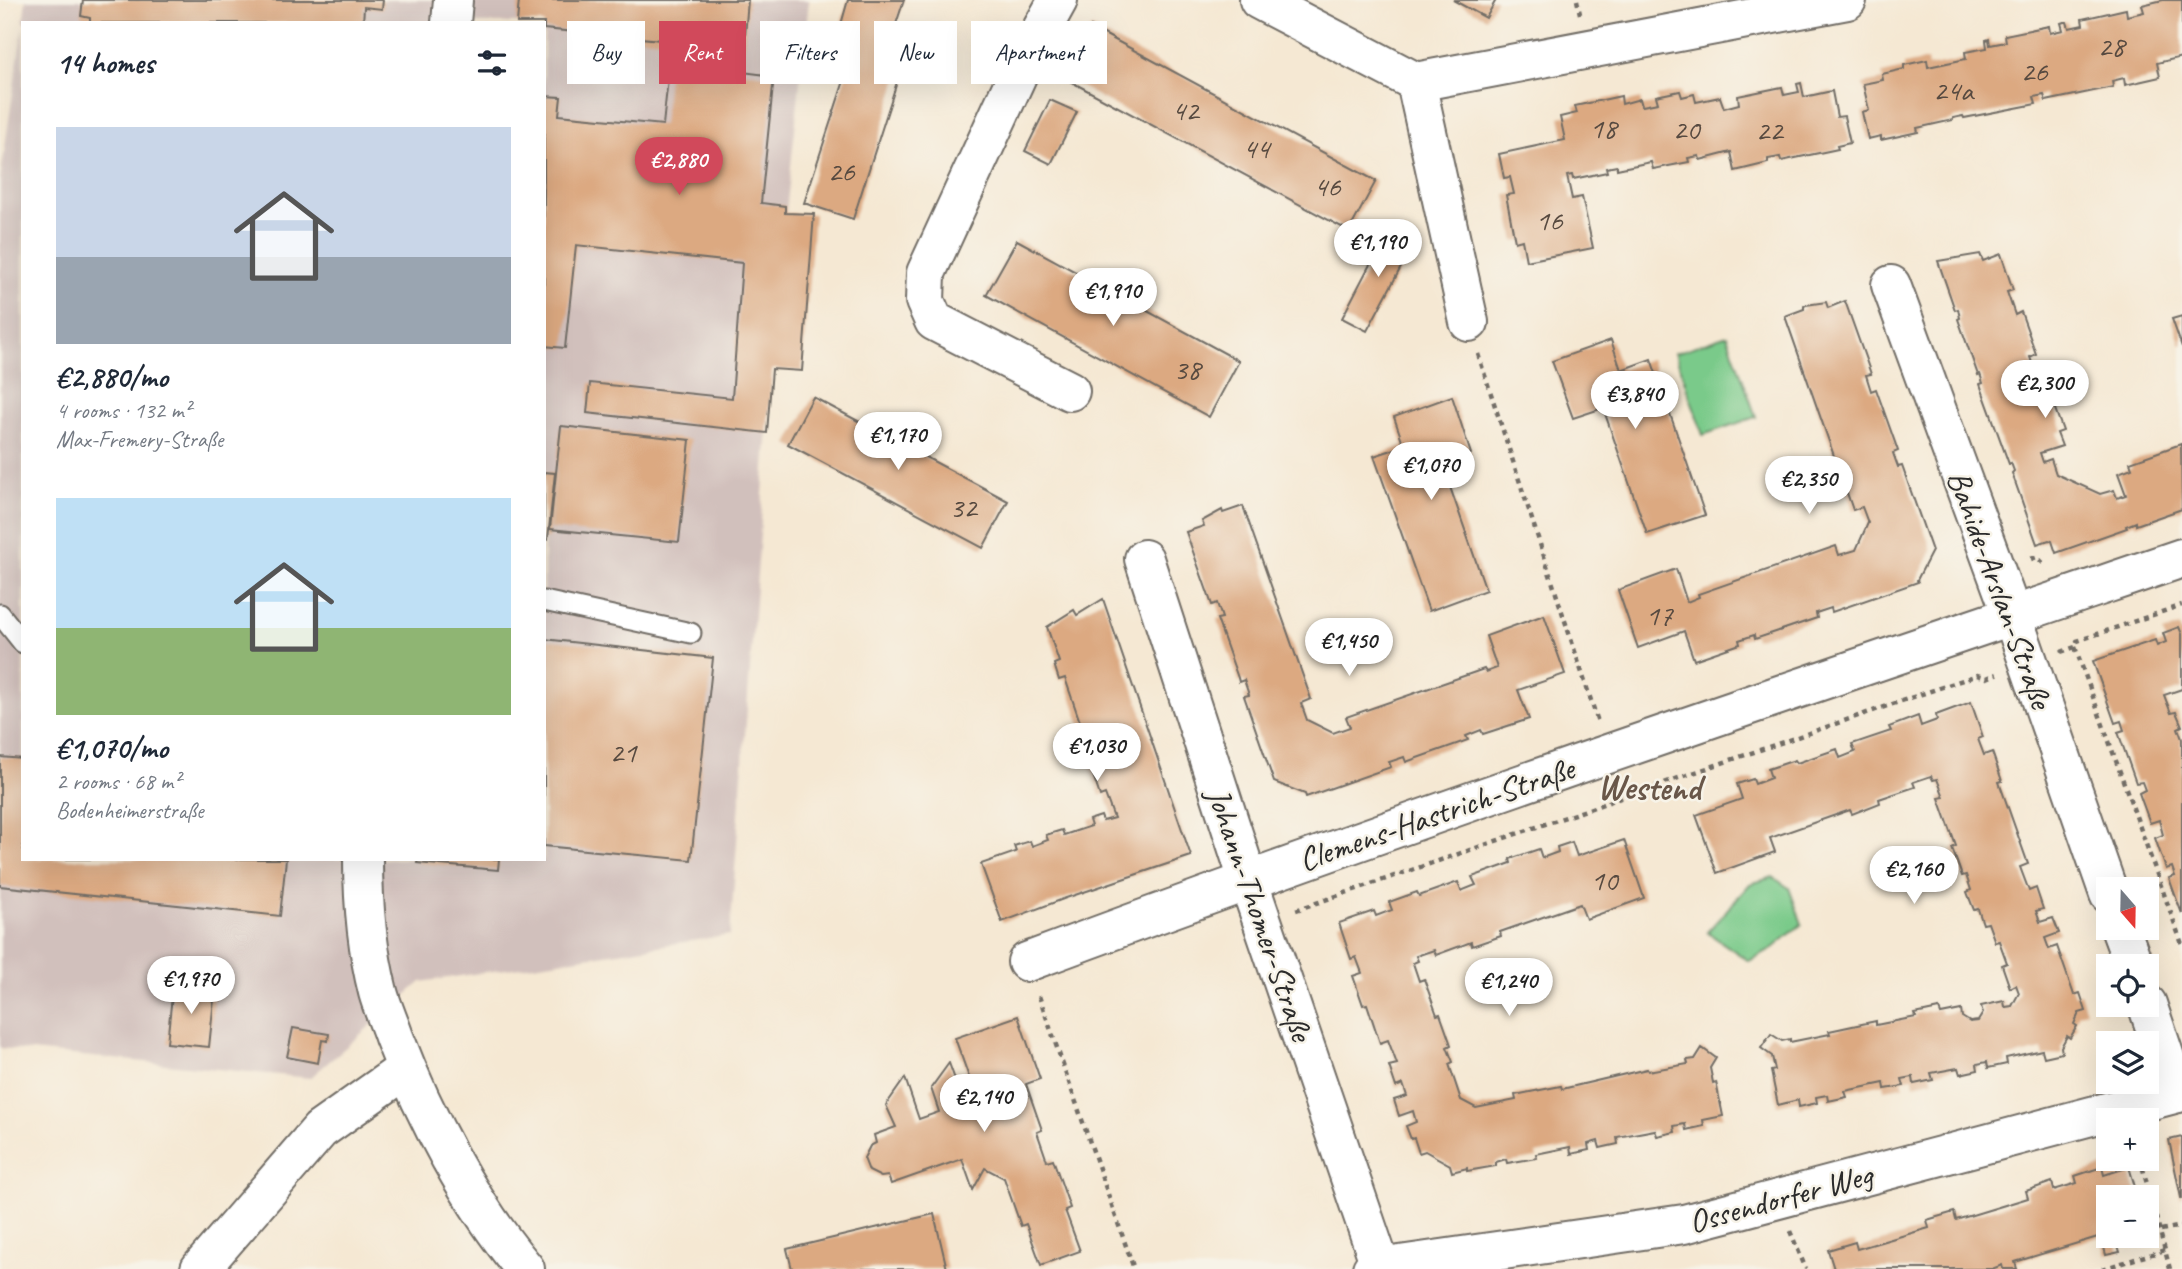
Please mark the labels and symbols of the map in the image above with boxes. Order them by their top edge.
house number: 28 [2098,27,2127,65]
house number: 26 [2021,52,2049,90]
house number: 24a [1933,71,1975,109]
house number: 42 [1172,91,1201,129]
house number: 18 [1590,109,1619,147]
house number: 20 [1673,110,1702,148]
house number: 22 [1756,111,1785,149]
house number: 44 [1243,129,1272,167]
pin: €2,880 [622,138,736,197]
house number: 26 [828,152,856,190]
house number: 46 [1314,167,1342,205]
house number: 16 [1536,201,1564,239]
pin: €1,190 [1321,219,1435,279]
pin: €1,910 [1056,268,1170,328]
house number: 38 [1174,350,1203,388]
pin: €2,300 [1988,360,2102,420]
pin: €3,840 [1578,372,1692,431]
pin: €1,170 [841,412,955,472]
pin: €1,070 [1374,442,1488,502]
pin: €2,350 [1752,456,1866,516]
street label: Bahide-Arslan-Straße [1938,465,2063,716]
house number: 32 [950,488,979,526]
house number: 17 [1646,596,1674,634]
pin: €1,450 [1292,618,1406,678]
pin: €1,030 [1040,724,1154,783]
house number: 21 [610,733,638,771]
street label: Clemens-Hastrich-Straße [1293,746,1582,881]
district label: Westend [1598,765,1706,810]
street label: Johann-Thomer-Straße [1196,781,1324,1048]
pin: €2,160 [1857,846,1971,906]
house number: 10 [1591,861,1620,899]
north arrow [2096,877,2160,940]
pin: €1,970 [134,956,248,1016]
pin: €1,240 [1452,958,1566,1018]
pin: €2,140 [927,1074,1041,1134]
street label: Ossendorfer Weg [1684,1153,1879,1243]

